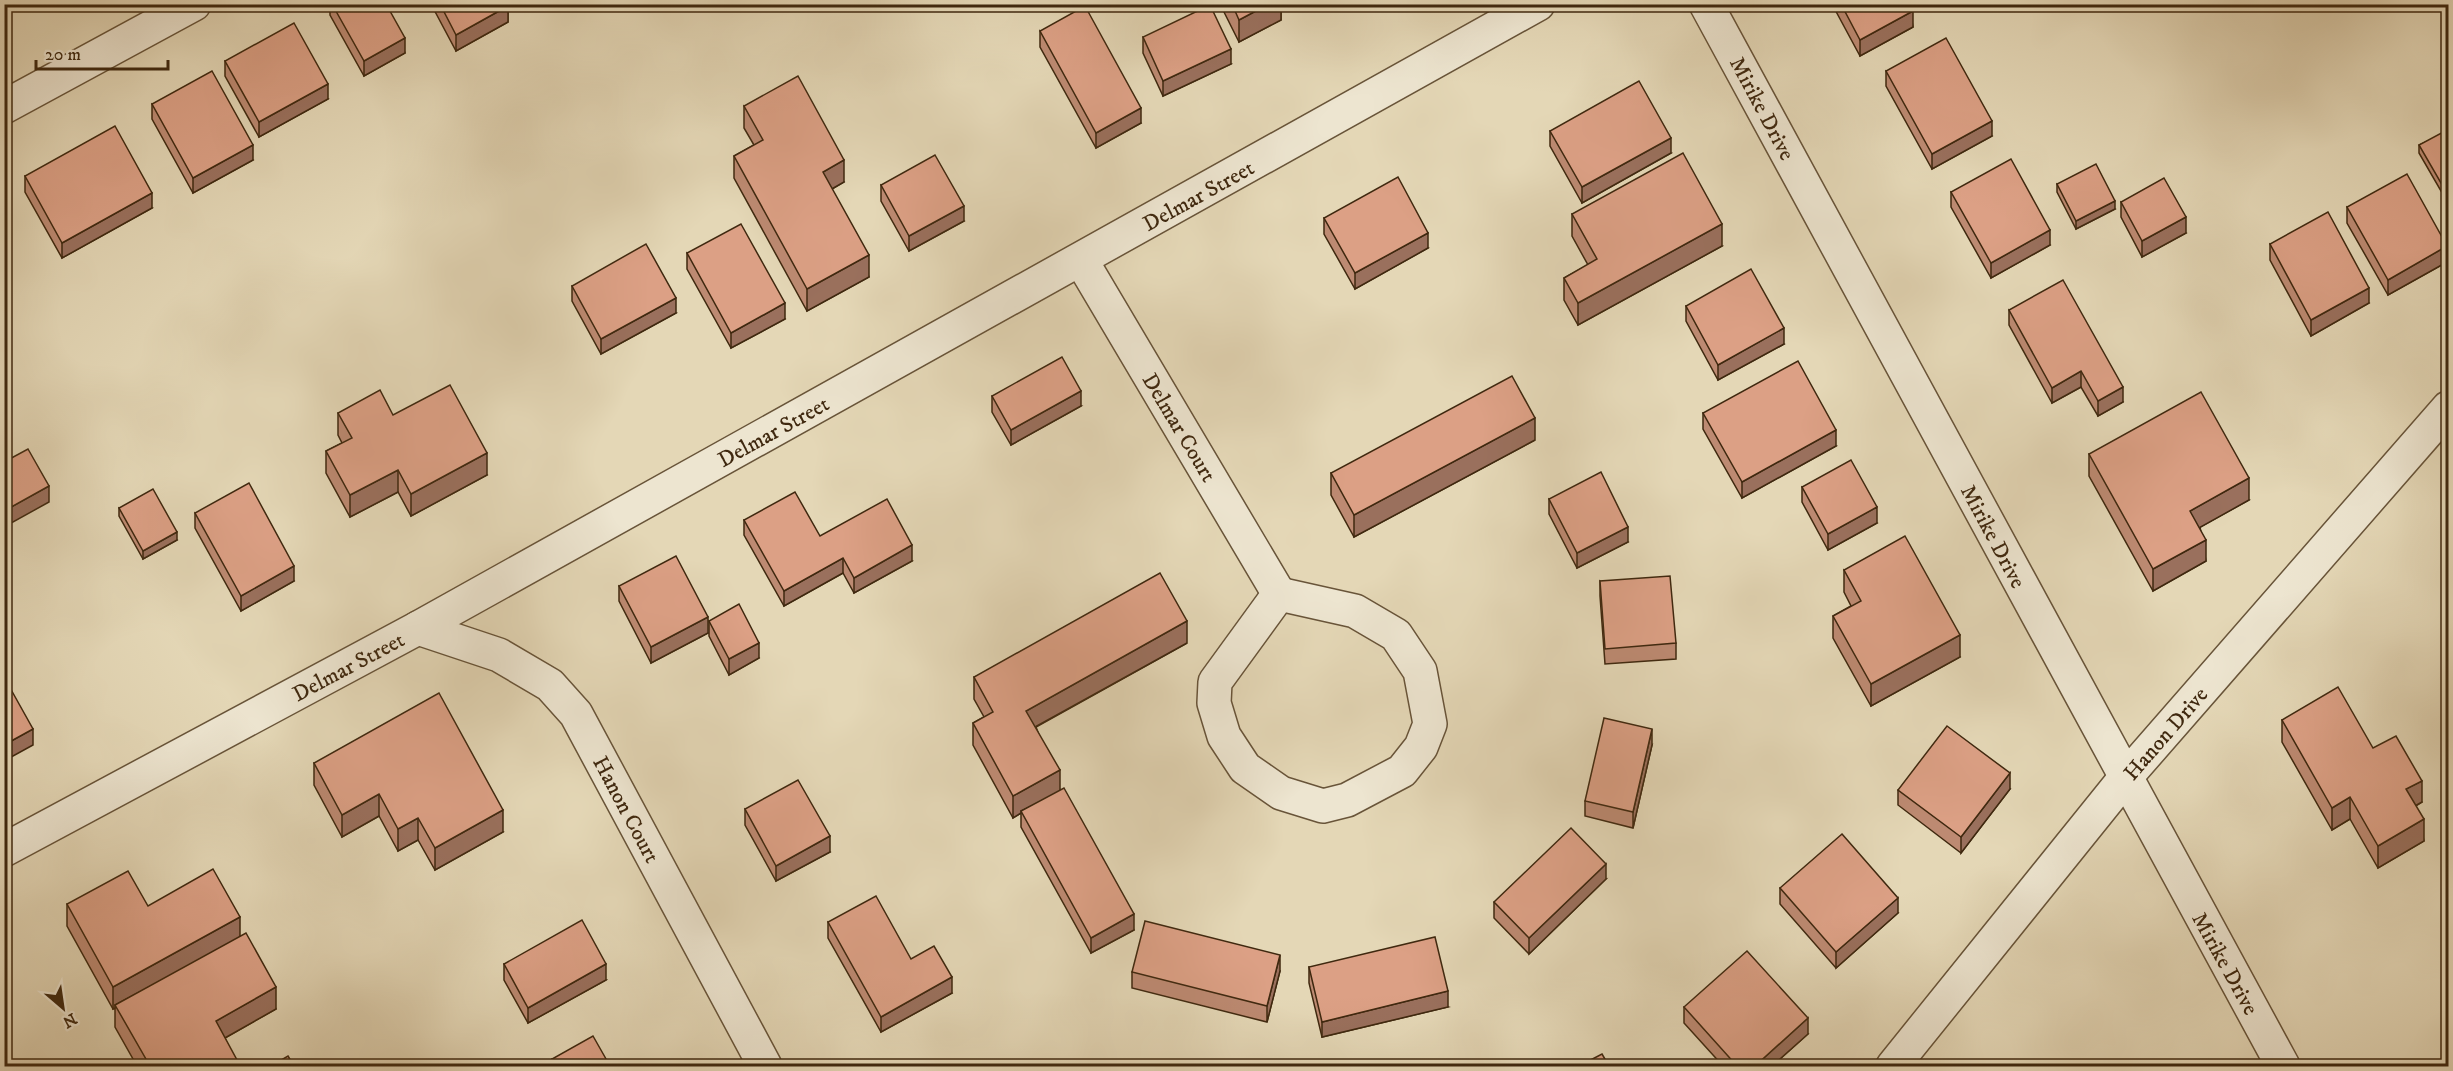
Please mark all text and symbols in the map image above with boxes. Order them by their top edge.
scale bar [36,33,168,71]
text: 20 m [45,44,81,66]
street label: Mirike Drive [1723,52,1800,165]
street label: Delmar Street [1138,155,1259,238]
street label: Delmar Court [1136,368,1222,487]
street label: Delmar Street [713,391,834,474]
street label: Mirike Drive [1954,480,2031,593]
street label: Delmar Street [288,627,409,708]
street label: Hanon Drive [2118,682,2214,786]
street label: Hanon Court [586,752,665,868]
street label: Mirike Drive [2185,908,2264,1020]
north arrow [33,978,93,1038]
text: N [59,1008,80,1032]

